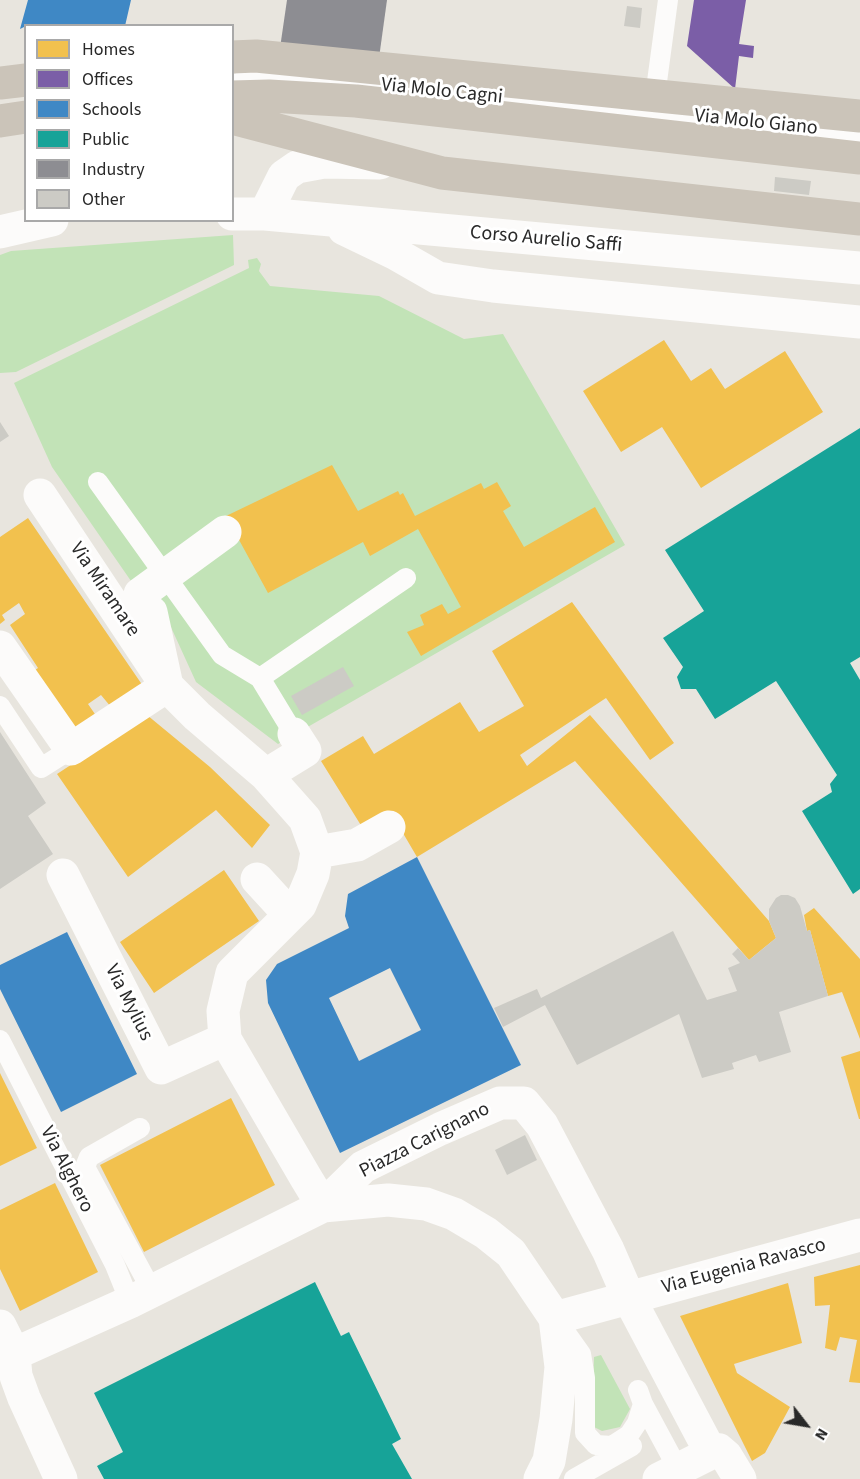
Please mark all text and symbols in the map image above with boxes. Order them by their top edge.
legend [24,24,234,222]
text: Homes [82,37,135,62]
text: Offices [82,67,133,92]
street label: Via Molo Cagni [380,74,504,110]
text: Schools [82,97,141,122]
street label: Via Molo Giano [693,105,819,141]
text: Public [82,127,129,152]
text: Industry [82,157,145,182]
text: Other [82,187,125,212]
street label: Corso Aurelio Saffi [469,221,623,259]
street label: Via Miramare [64,538,144,642]
street label: Via Mylius [99,961,157,1045]
street label: Piazza Carignano [356,1098,494,1184]
street label: Via Alghero [34,1123,98,1217]
street label: Via Eugenia Ravasco [659,1234,829,1300]
north arrow [776,1395,836,1455]
text: N [809,1424,834,1444]

